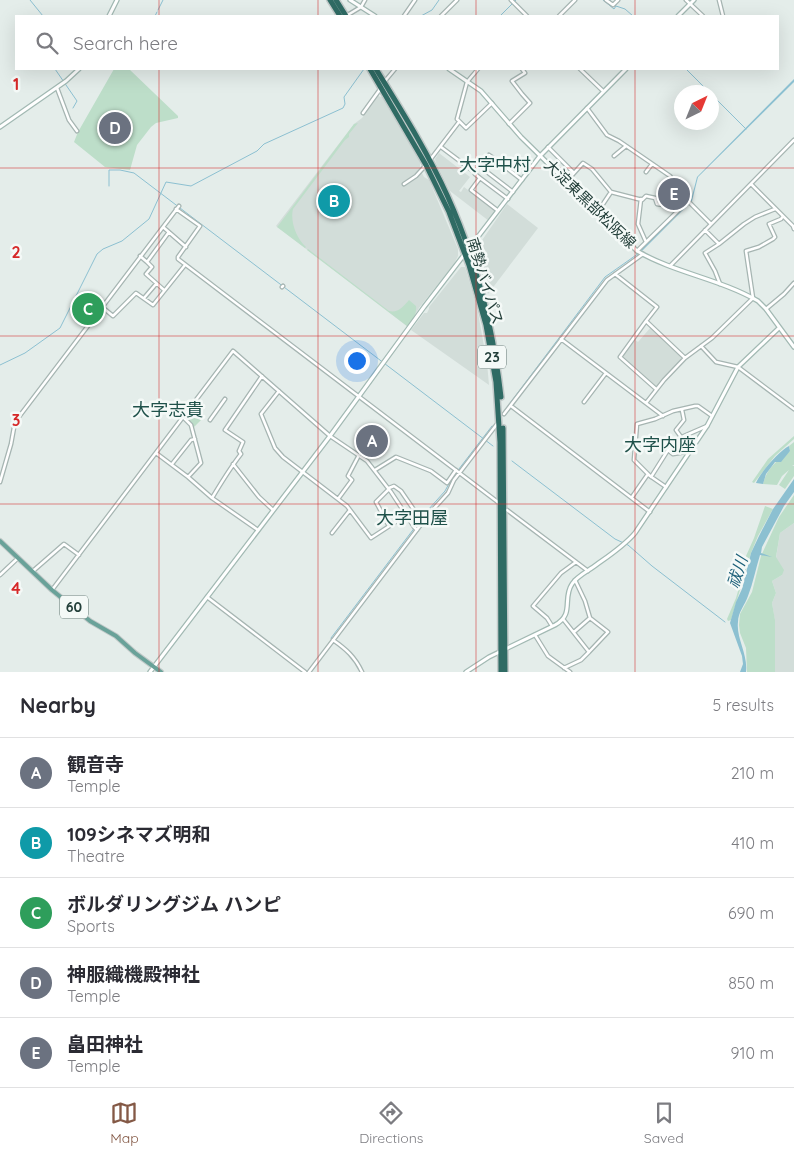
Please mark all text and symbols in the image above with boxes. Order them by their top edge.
search box [15,15,779,70]
icon: search [33,29,61,57]
text: Search here [73,31,178,55]
text: 1 [13,74,19,94]
north arrow [674,85,719,130]
pin: D [99,109,131,147]
district label: 大字中村 [459,153,531,176]
street label: 大淀東黒部松阪線 [541,155,640,252]
pin: E [658,175,690,213]
pin: B [318,182,350,220]
street label: 南勢バイパス [463,235,508,327]
text: 2 [11,242,21,262]
pin: C [72,290,104,328]
road number: 23 [478,346,506,368]
your location [344,348,370,374]
district label: 大字志貴 [132,398,204,421]
text: 3 [12,410,20,430]
pin: A [356,422,388,460]
district label: 大字内座 [624,433,696,456]
district label: 大字田屋 [376,506,448,529]
water label: 祓川 [723,552,752,590]
text: 4 [11,578,21,598]
road number: 60 [60,596,88,618]
text: Nearby [20,692,96,718]
text: 5 results [713,695,774,715]
text: 観音寺 [67,752,124,776]
text: A [31,763,41,783]
text: 210 m [731,763,774,783]
text: Temple [67,776,121,796]
text: 109シネマズ明和 [67,822,211,846]
text: B [31,833,41,853]
text: 410 m [731,833,774,853]
text: Theatre [67,846,125,866]
text: ボルダリングジム ハンピ [67,892,281,916]
text: C [31,903,41,923]
text: 690 m [728,903,774,923]
text: Sports [67,916,115,936]
text: 神服織機殿神社 [67,962,200,986]
text: D [30,973,42,993]
text: 850 m [728,973,774,993]
text: Temple [67,986,121,1006]
text: 畠田神社 [67,1032,143,1056]
text: E [31,1043,41,1063]
text: 910 m [731,1043,774,1063]
text: Temple [67,1056,121,1076]
tab: Map [110,1099,139,1147]
tab: Directions [359,1099,423,1147]
tab: Saved [644,1099,684,1147]

